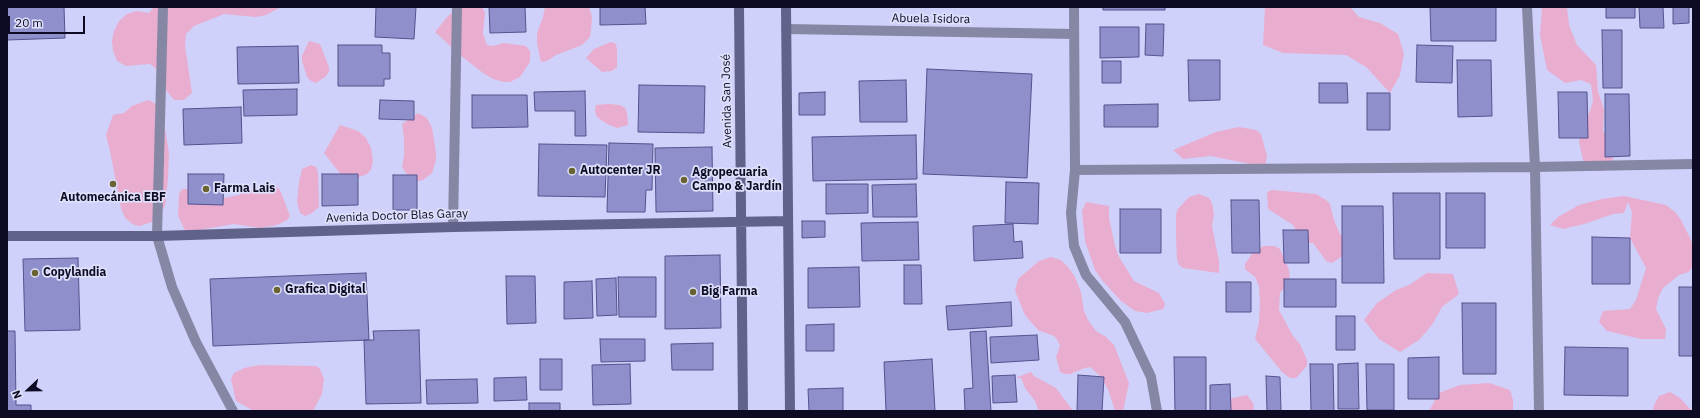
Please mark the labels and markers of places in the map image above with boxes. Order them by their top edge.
place label: Autocenter JR [580,164,660,178]
marker: Autocenter JR [567,166,577,176]
place label: Agropecuaria Campo & Jardín [692,166,782,194]
marker: Agropecuaria Campo & Jardín [679,175,689,185]
marker: Automecánica EBF [108,179,118,189]
place label: Farma Lais [214,182,275,196]
marker: Farma Lais [201,184,211,194]
place label: Automecánica EBF [60,191,166,205]
place label: Copylandia [43,266,106,280]
marker: Copylandia [30,268,40,278]
place label: Grafica Digital [285,283,366,297]
marker: Grafica Digital [272,285,282,295]
place label: Big Farma [701,285,758,299]
marker: Big Farma [688,287,698,297]

